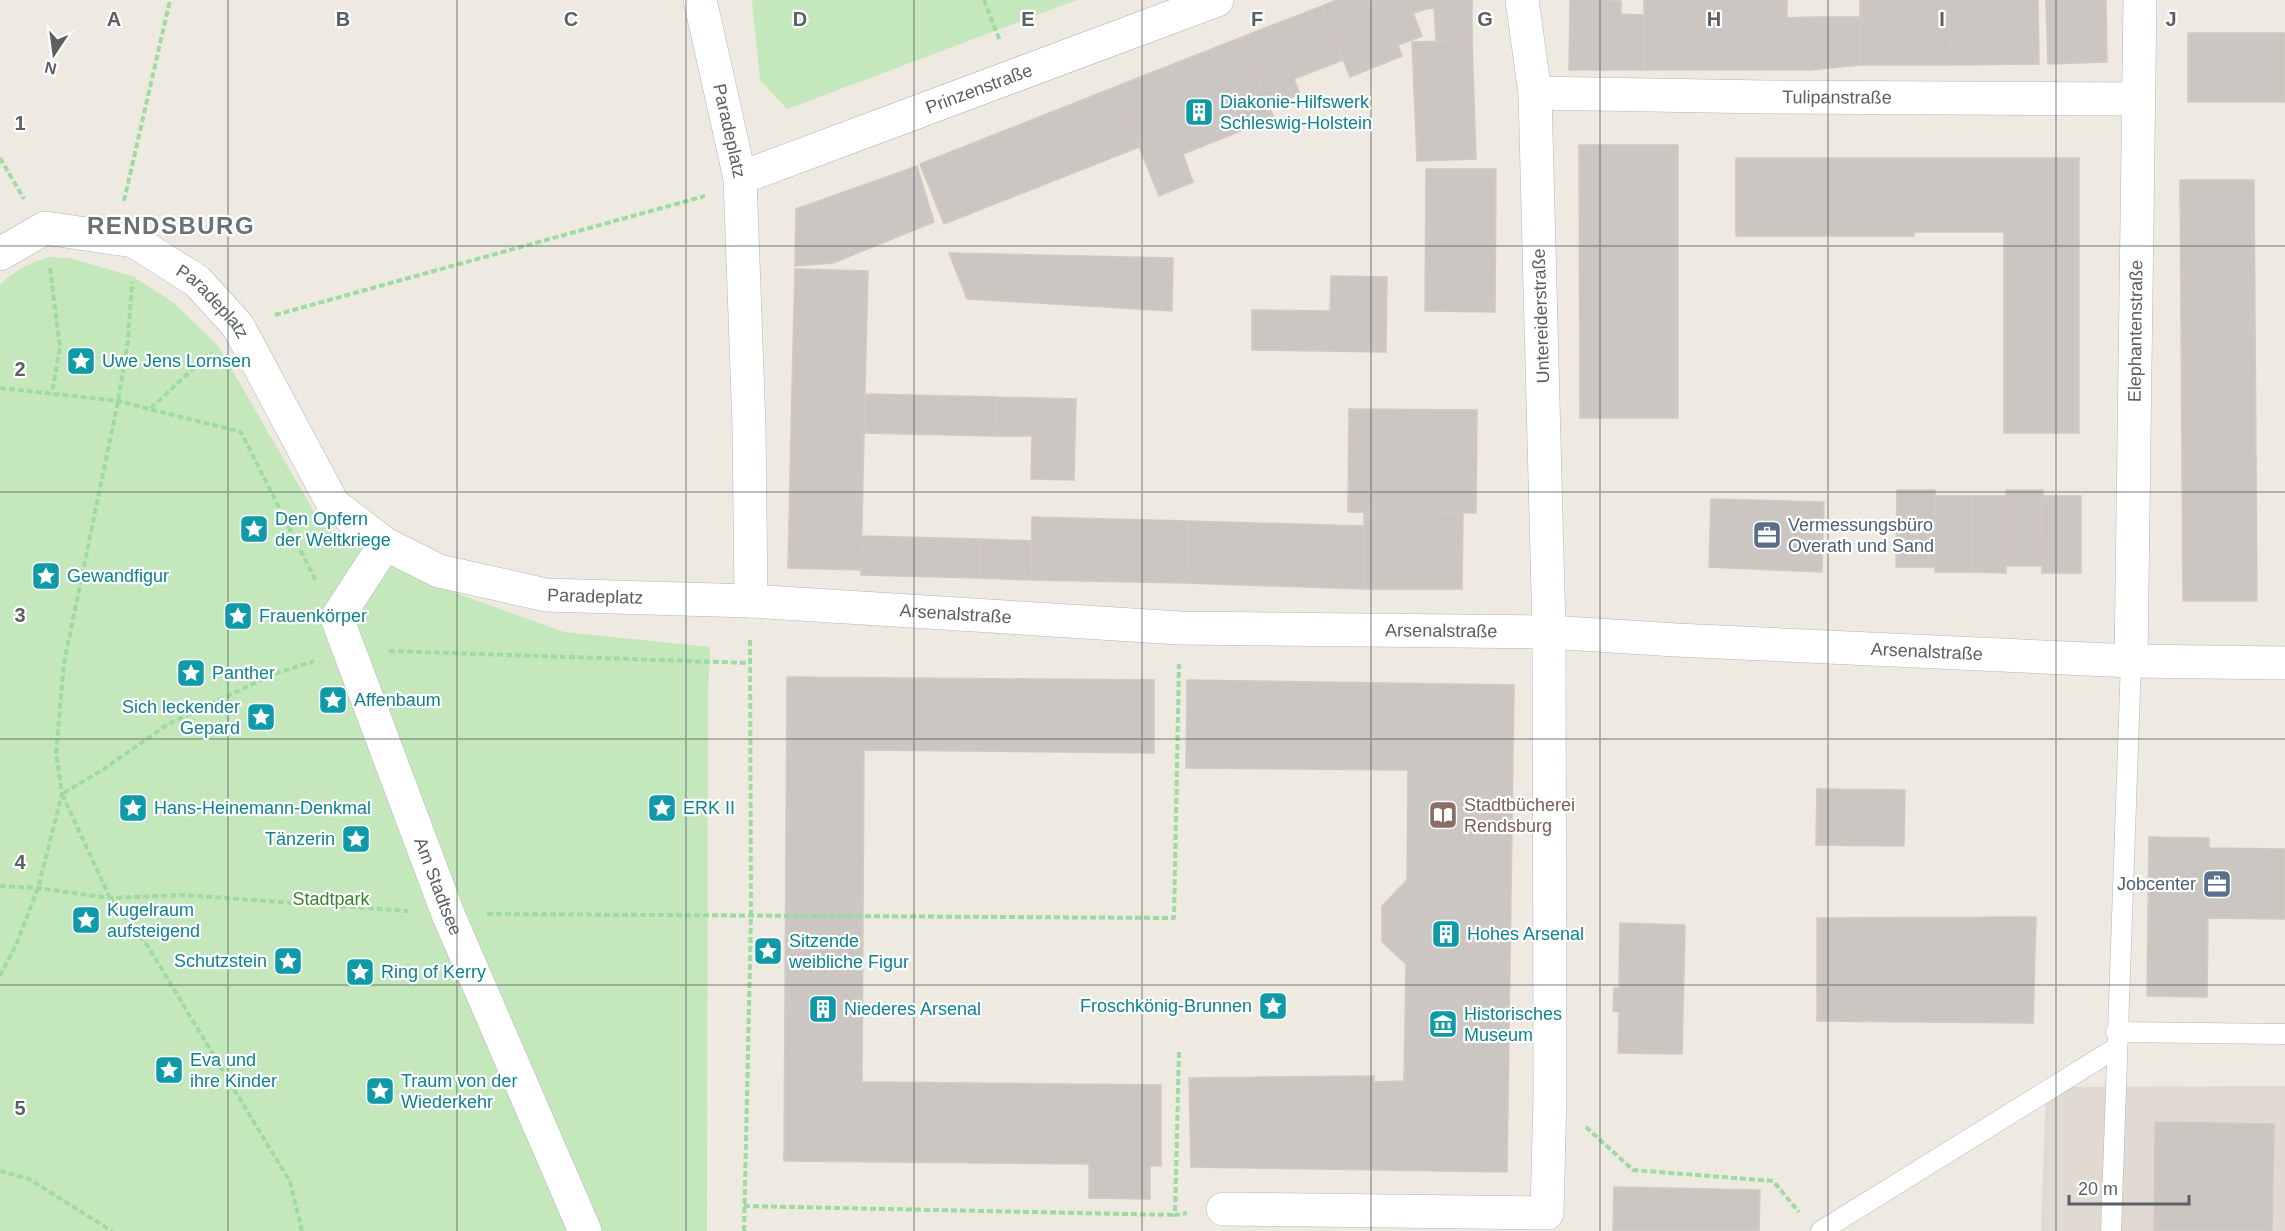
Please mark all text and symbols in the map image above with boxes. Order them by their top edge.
text: A [107,8,121,30]
text: B [336,8,350,30]
text: C [564,8,578,30]
text: D [793,8,807,30]
text: E [1021,8,1035,30]
text: F [1251,8,1263,30]
text: G [1477,8,1493,30]
text: H [1707,8,1721,30]
text: I [1939,8,1945,30]
text: J [2165,8,2177,30]
north arrow [24,24,84,84]
text: N [43,59,58,78]
street label: Prinzenstraße [923,60,1035,118]
street label: Paradeplatz [709,82,750,180]
street label: Tulipanstraße [1782,87,1892,108]
place label: Diakonie-Hilfswerk Schleswig-Holstein [1220,92,1372,133]
building icon: Diakonie-Hilfswerk Schleswig-Holstein [1183,96,1215,128]
text: 1 [14,112,26,134]
district label: RENDSBURG [87,212,255,239]
street label: Untereiderstraße [1529,248,1553,384]
street label: Paradeplatz [173,260,253,342]
street label: Elephantenstraße [2125,260,2146,402]
place icon: Uwe Jens Lornsen [65,345,97,377]
place label: Uwe Jens Lornsen [102,351,251,371]
text: 2 [14,358,26,380]
place label: Den Opfern der Weltkriege [275,509,391,550]
place icon: Den Opfern der Weltkriege [238,513,270,545]
place label: Vermessungsbüro Overath und Sand [1788,515,1934,556]
office icon: Vermessungsbüro Overath und Sand [1751,519,1783,551]
place icon: Gewandfigur [30,560,62,592]
place label: Gewandfigur [67,566,169,586]
street label: Paradeplatz [547,585,643,608]
place icon: Frauenkörper [222,600,254,632]
street label: Arsenalstraße [899,600,1012,627]
text: 3 [14,604,26,626]
place label: Frauenkörper [259,606,367,626]
street label: Arsenalstraße [1385,620,1497,641]
street label: Arsenalstraße [1870,639,1983,664]
place icon: Panther [175,657,207,689]
place label: Panther [212,663,275,683]
place icon: Affenbaum [317,684,349,716]
place label: Affenbaum [354,690,441,710]
place label: Sich leckender Gepard [122,697,240,738]
place icon: Sich leckender Gepard [245,701,277,733]
place icon: Hans-Heinemann-Denkmal [117,792,149,824]
place icon: ERK II [646,792,678,824]
place label: Stadtbücherei Rendsburg [1464,795,1575,836]
place label: Hans-Heinemann-Denkmal [154,798,371,818]
place label: ERK II [683,798,735,818]
library icon: Stadtbücherei Rendsburg [1427,799,1459,831]
place icon: Tänzerin [340,823,372,855]
place label: Tänzerin [265,829,335,849]
street label: Am Stadtsee [410,835,466,938]
text: 4 [14,851,26,873]
office icon: Jobcenter [2201,868,2233,900]
place label: Jobcenter [2117,874,2196,894]
park label: Stadtpark [292,889,371,909]
place label: Kugelraum aufsteigend [107,900,200,941]
place icon: Kugelraum aufsteigend [70,904,102,936]
building icon: Hohes Arsenal [1430,918,1462,950]
place label: Hohes Arsenal [1467,924,1584,944]
place label: Sitzende weibliche Figur [788,931,909,972]
place icon: Sitzende weibliche Figur [752,935,784,967]
place icon: Schutzstein [272,945,304,977]
place label: Schutzstein [174,951,267,971]
place icon: Ring of Kerry [344,956,376,988]
place label: Ring of Kerry [381,962,486,982]
place icon: Froschkönig-Brunnen [1257,990,1289,1022]
building icon: Niederes Arsenal [807,993,839,1025]
place label: Froschkönig-Brunnen [1080,996,1252,1016]
place label: Niederes Arsenal [844,999,981,1019]
place label: Historisches Museum [1464,1004,1562,1045]
museum icon: Historisches Museum [1427,1008,1459,1040]
place label: Eva und ihre Kinder [190,1050,277,1091]
place icon: Eva und ihre Kinder [153,1054,185,1086]
place label: Traum von der Wiederkehr [401,1071,517,1112]
place icon: Traum von der Wiederkehr [364,1075,396,1107]
text: 5 [14,1097,26,1119]
scale bar [2069,1168,2189,1206]
text: 20 m [2078,1179,2118,1199]

